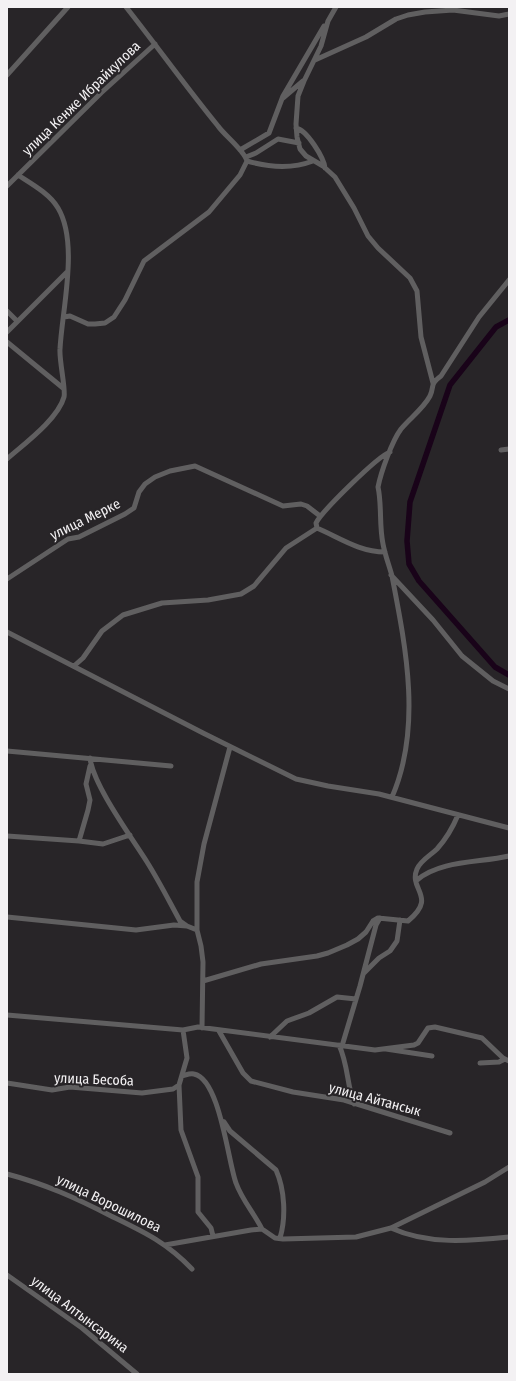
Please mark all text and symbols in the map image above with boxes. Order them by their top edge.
street label: улица Кенже Ибрайкулова [19,37,144,159]
street label: улица Мерке [47,495,123,544]
street label: улица Бесоба [54,1070,134,1089]
street label: улица Айтансык [327,1079,423,1120]
street label: улица Ворошилова [54,1171,164,1236]
street label: улица Алтынсарина [28,1272,132,1357]

